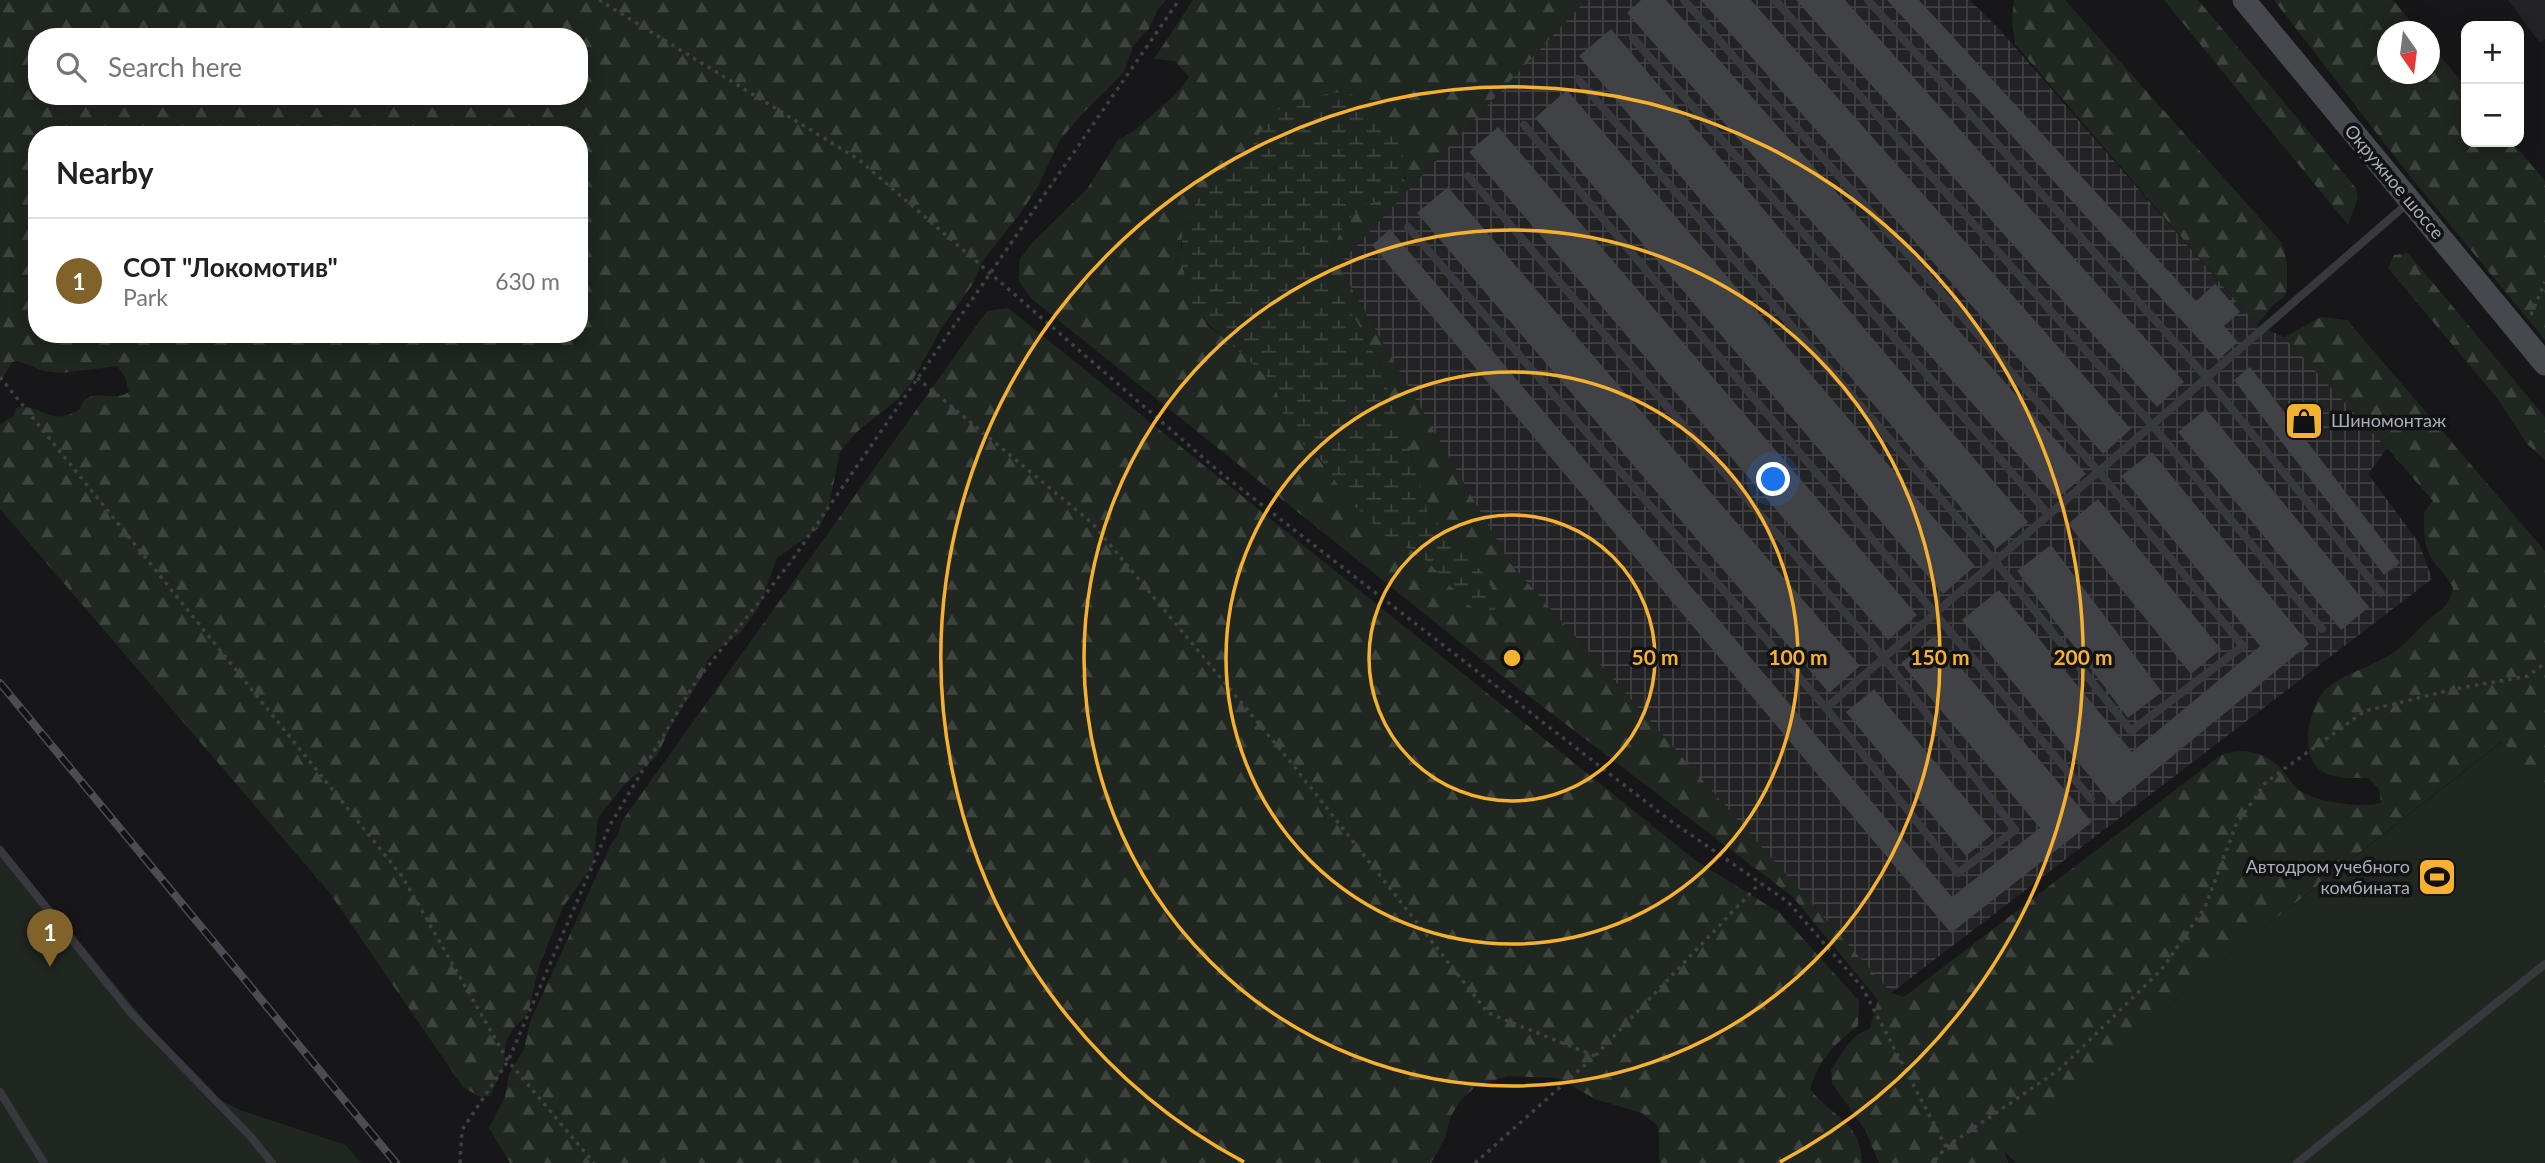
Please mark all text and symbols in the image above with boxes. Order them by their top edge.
north arrow [2377,21,2440,84]
map controls [2461,21,2524,147]
button: + [2461,21,2524,84]
search box [28,28,588,105]
icon: search [52,48,90,86]
text: Search here [108,51,242,83]
button: − [2461,84,2524,147]
street label: Окружное шоссе [2340,120,2449,243]
text: Nearby [56,154,154,190]
text: СОТ "Локомотив" [123,251,338,283]
text: 1 [72,267,86,295]
text: 630 m [495,267,560,295]
text: Park [123,283,168,311]
shop icon: Шиномонтаж [2283,400,2325,442]
place label: Шиномонтаж [2331,409,2446,431]
your location [1756,462,1790,496]
text: 50 m [1631,644,1679,669]
text: 100 m [1768,644,1828,669]
text: 150 m [1910,644,1970,669]
text: 200 m [2053,644,2113,669]
centre of rings [1500,646,1524,670]
place label: Автодром учебного комбината [2246,855,2410,898]
sports icon: Автодром учебного комбината [2416,856,2458,898]
pin: 1 [27,909,73,967]

